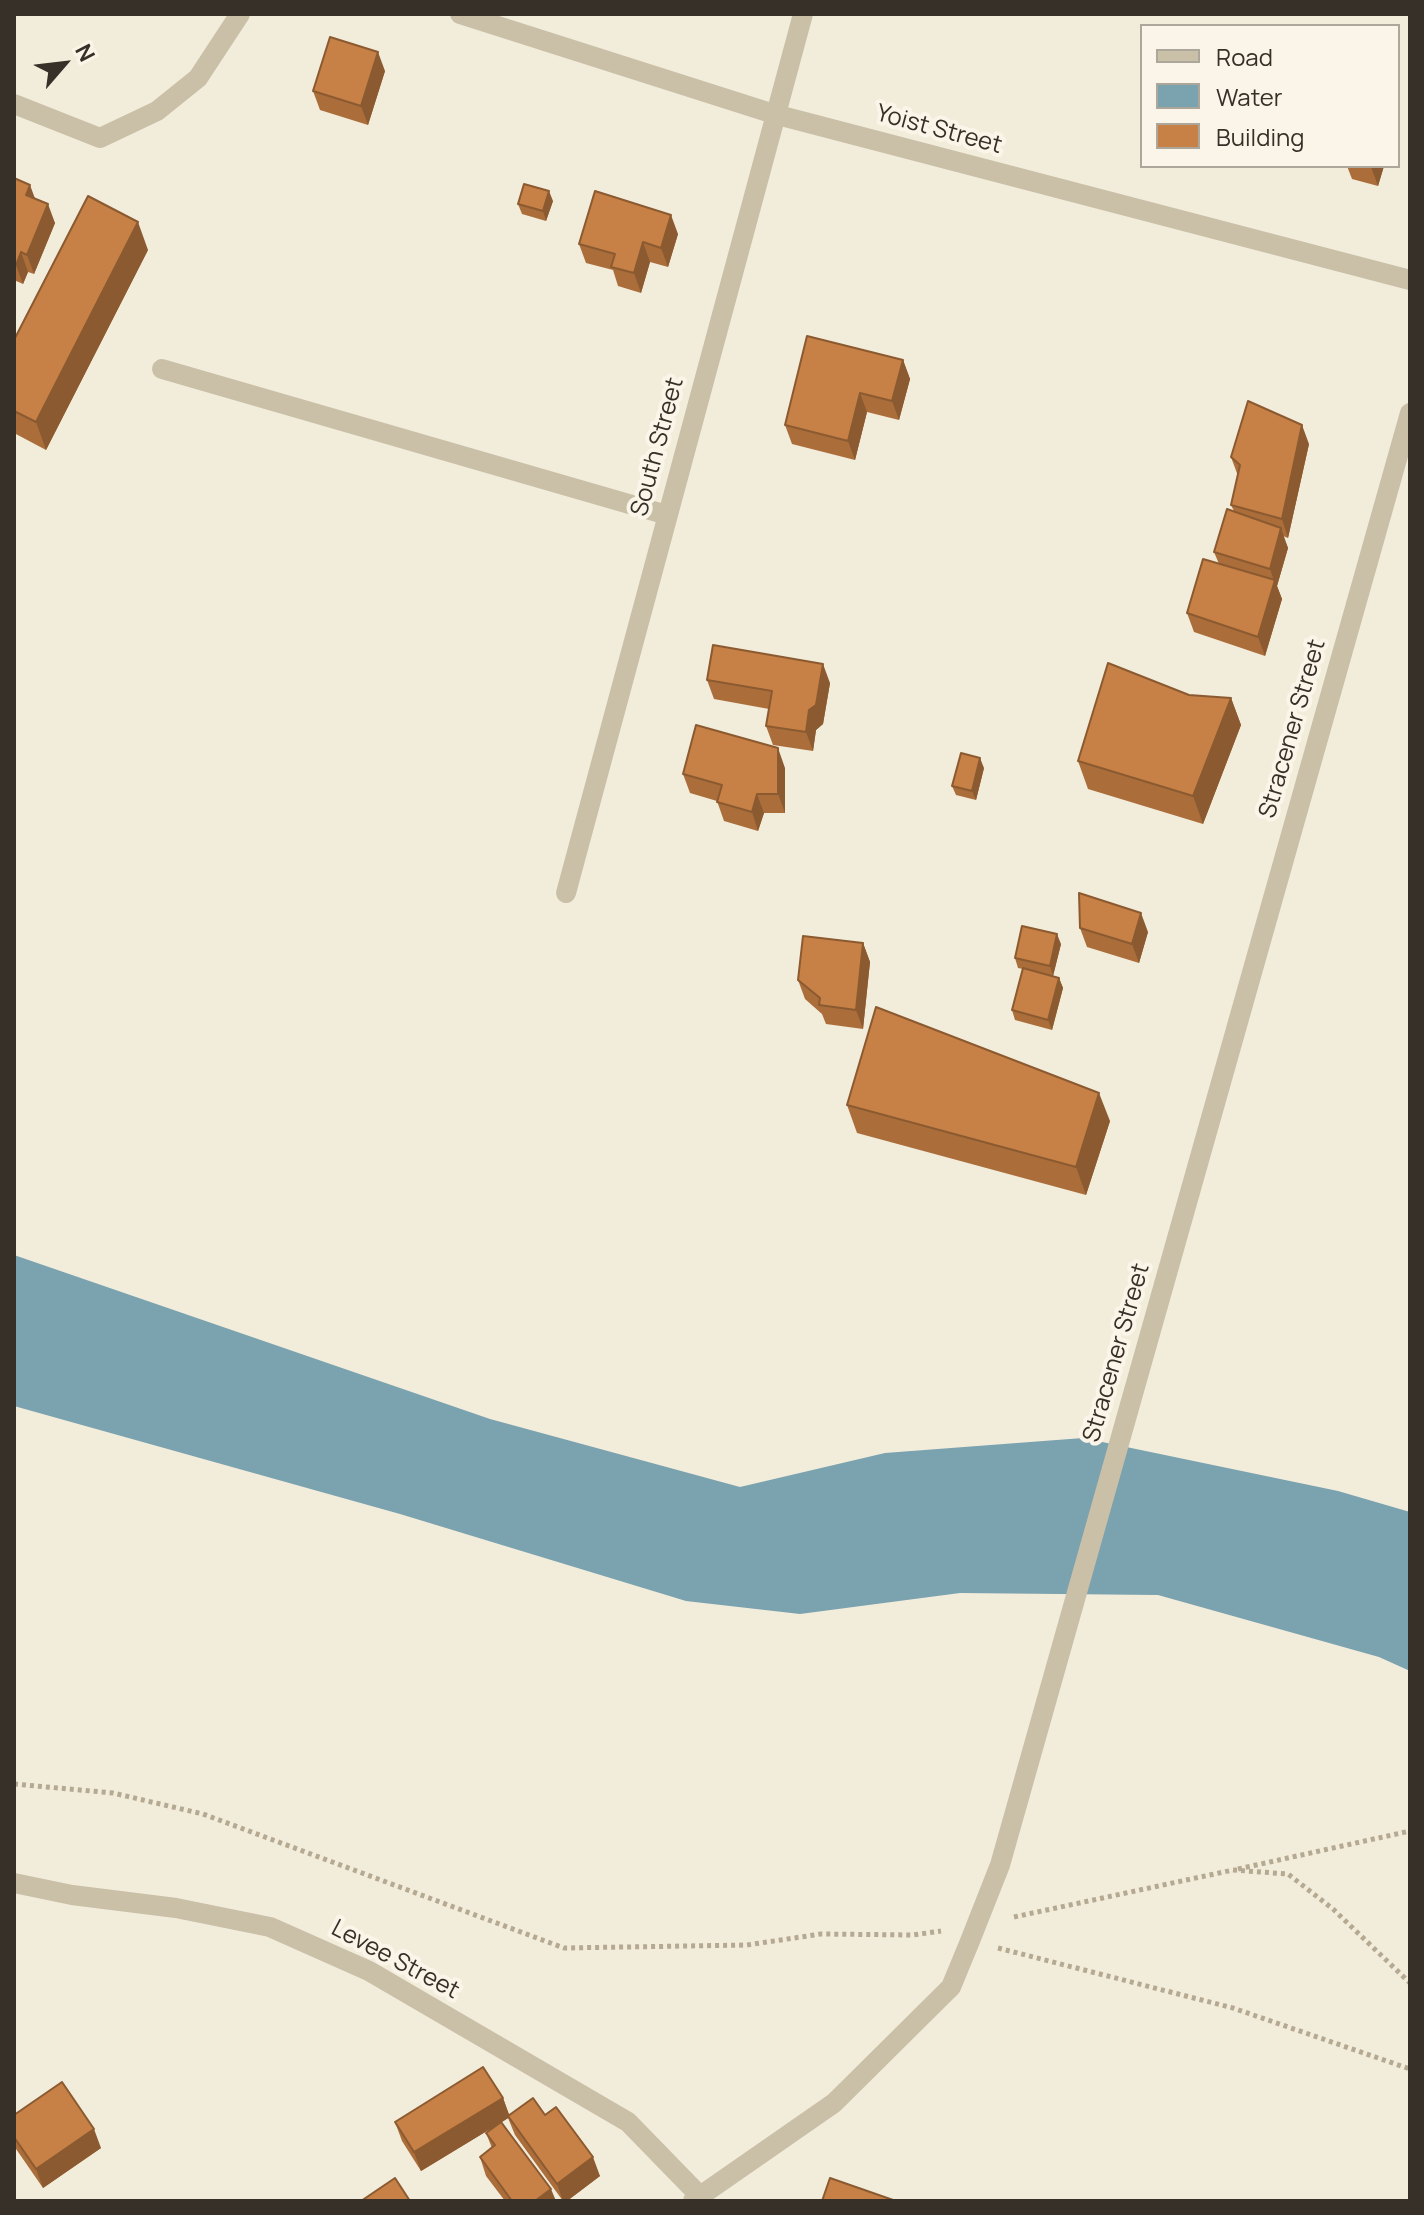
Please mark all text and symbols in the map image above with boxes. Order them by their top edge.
north arrow [24,24,104,104]
legend [1140,24,1400,168]
text: N [68,39,102,67]
text: Road [1216,40,1273,73]
text: Water [1216,80,1283,113]
street label: Yoist Street [873,99,1005,161]
text: Building [1216,120,1304,153]
street label: South Street [626,374,690,520]
street label: Stracener Street [1254,636,1332,822]
street label: Stracener Street [1078,1260,1156,1446]
street label: Levee Street [326,1914,464,2006]

